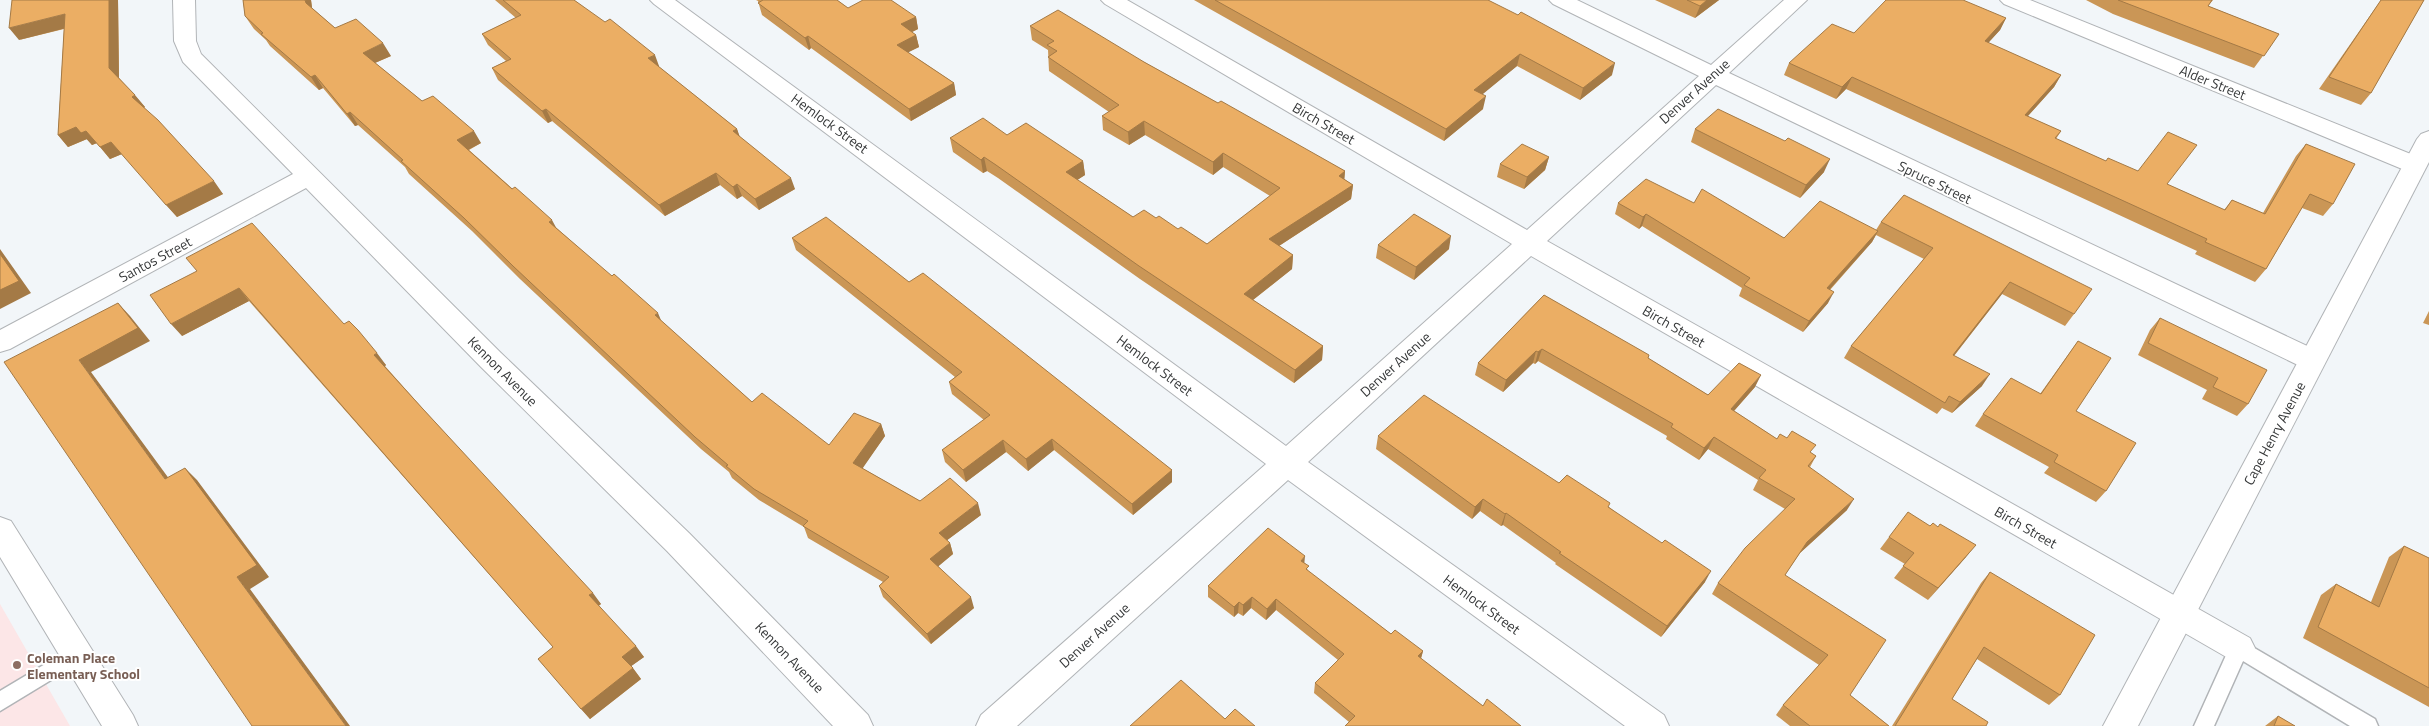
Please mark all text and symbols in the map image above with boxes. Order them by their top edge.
street label: Denver Avenue [1654,53,1734,129]
street label: Alder Street [2177,59,2249,105]
street label: Hemlock Street [787,88,873,158]
street label: Birch Street [1289,97,1359,149]
street label: Spruce Street [1895,155,1975,209]
street label: Santos Street [115,231,195,287]
street label: Birch Street [1639,300,1709,352]
street label: Denver Avenue [1355,326,1435,402]
street label: Hemlock Street [1112,329,1198,401]
street label: Kennon Avenue [463,331,543,411]
street label: Cape Henry Avenue [2238,377,2310,489]
street label: Birch Street [1991,501,2061,553]
street label: Hemlock Street [1439,569,1525,639]
street label: Denver Avenue [1054,597,1134,673]
street label: Kennon Avenue [751,617,829,697]
place label: Coleman Place Elementary School [27,647,140,684]
marker: Coleman Place Elementary School [11,659,23,671]

